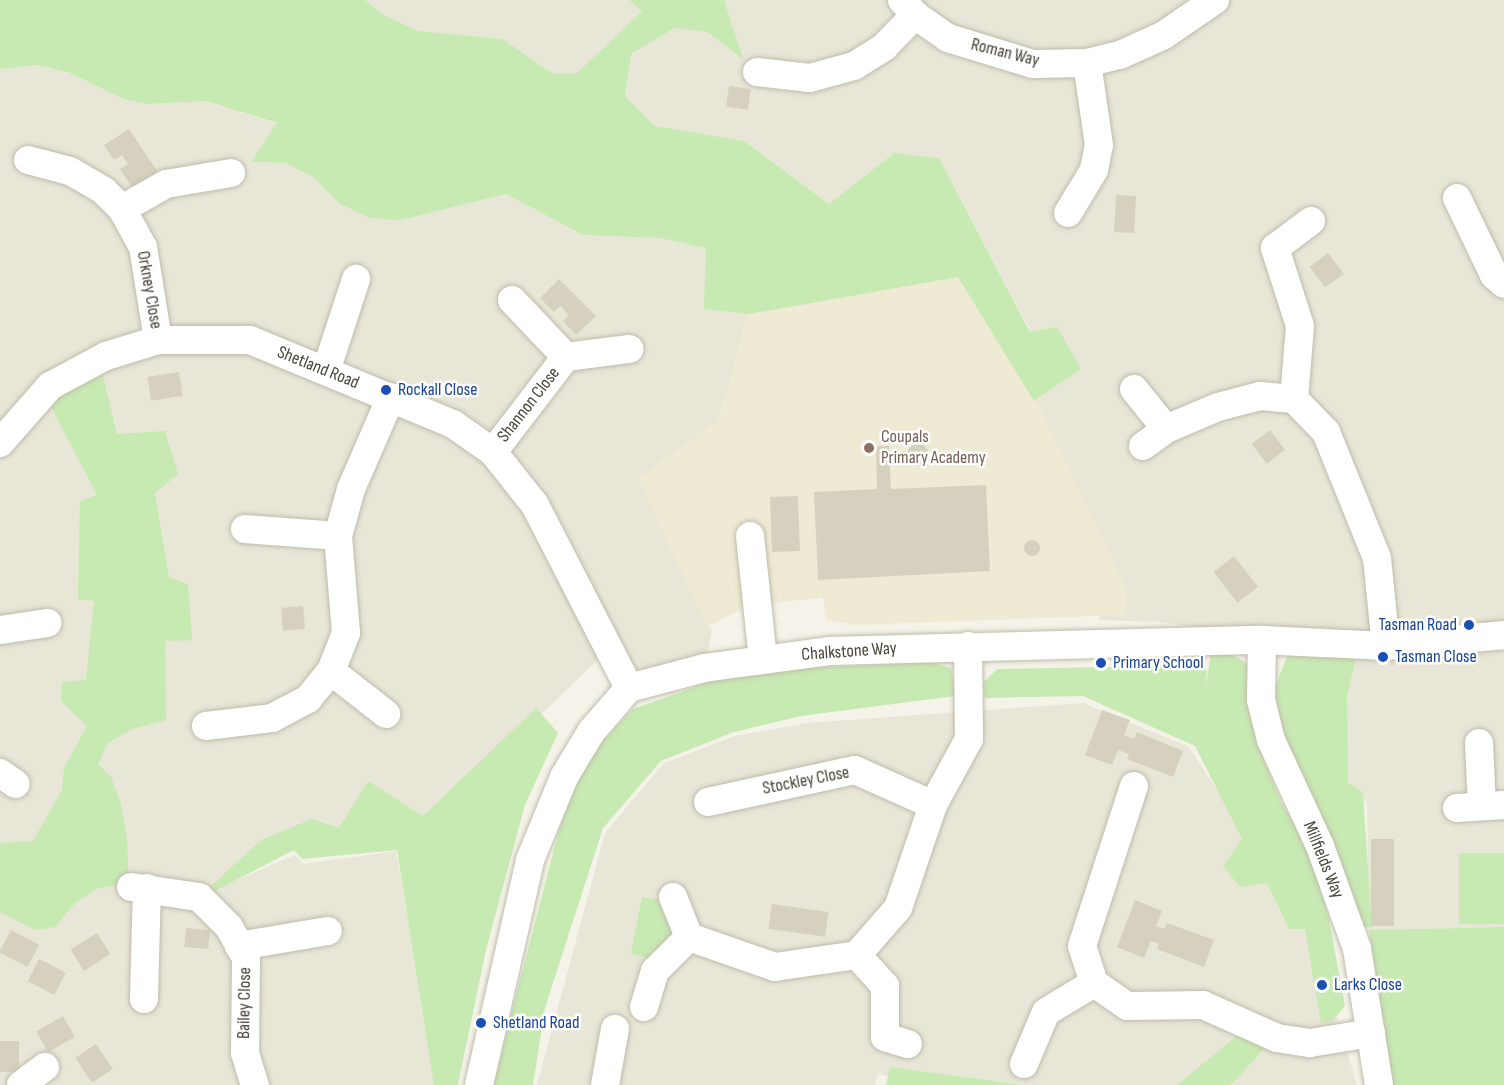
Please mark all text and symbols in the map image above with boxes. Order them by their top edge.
street label: Roman Way [969,34,1041,72]
street label: Orkney Close [132,249,166,331]
street label: Shetland Road [274,342,362,394]
street label: Shannon Close [493,363,565,447]
place label: Rockall Close [398,379,477,401]
marker: Rockall Close [379,383,393,397]
place label: Coupals Primary Academy [881,427,986,470]
marker: Coupals Primary Academy [862,441,876,455]
place label: Tasman Road [1378,614,1457,636]
marker: Tasman Road [1462,618,1476,632]
street label: Chalkstone Way [801,638,897,666]
place label: Tasman Close [1395,646,1477,668]
marker: Tasman Close [1376,650,1390,664]
place label: Primary School [1113,652,1204,674]
marker: Primary School [1094,656,1108,670]
street label: Stockley Close [761,762,851,800]
street label: Millfields Way [1298,818,1348,902]
street label: Bailey Close [234,967,256,1039]
place label: Larks Close [1334,974,1402,996]
marker: Larks Close [1315,978,1329,992]
place label: Shetland Road [493,1012,579,1034]
marker: Shetland Road [474,1016,488,1030]

